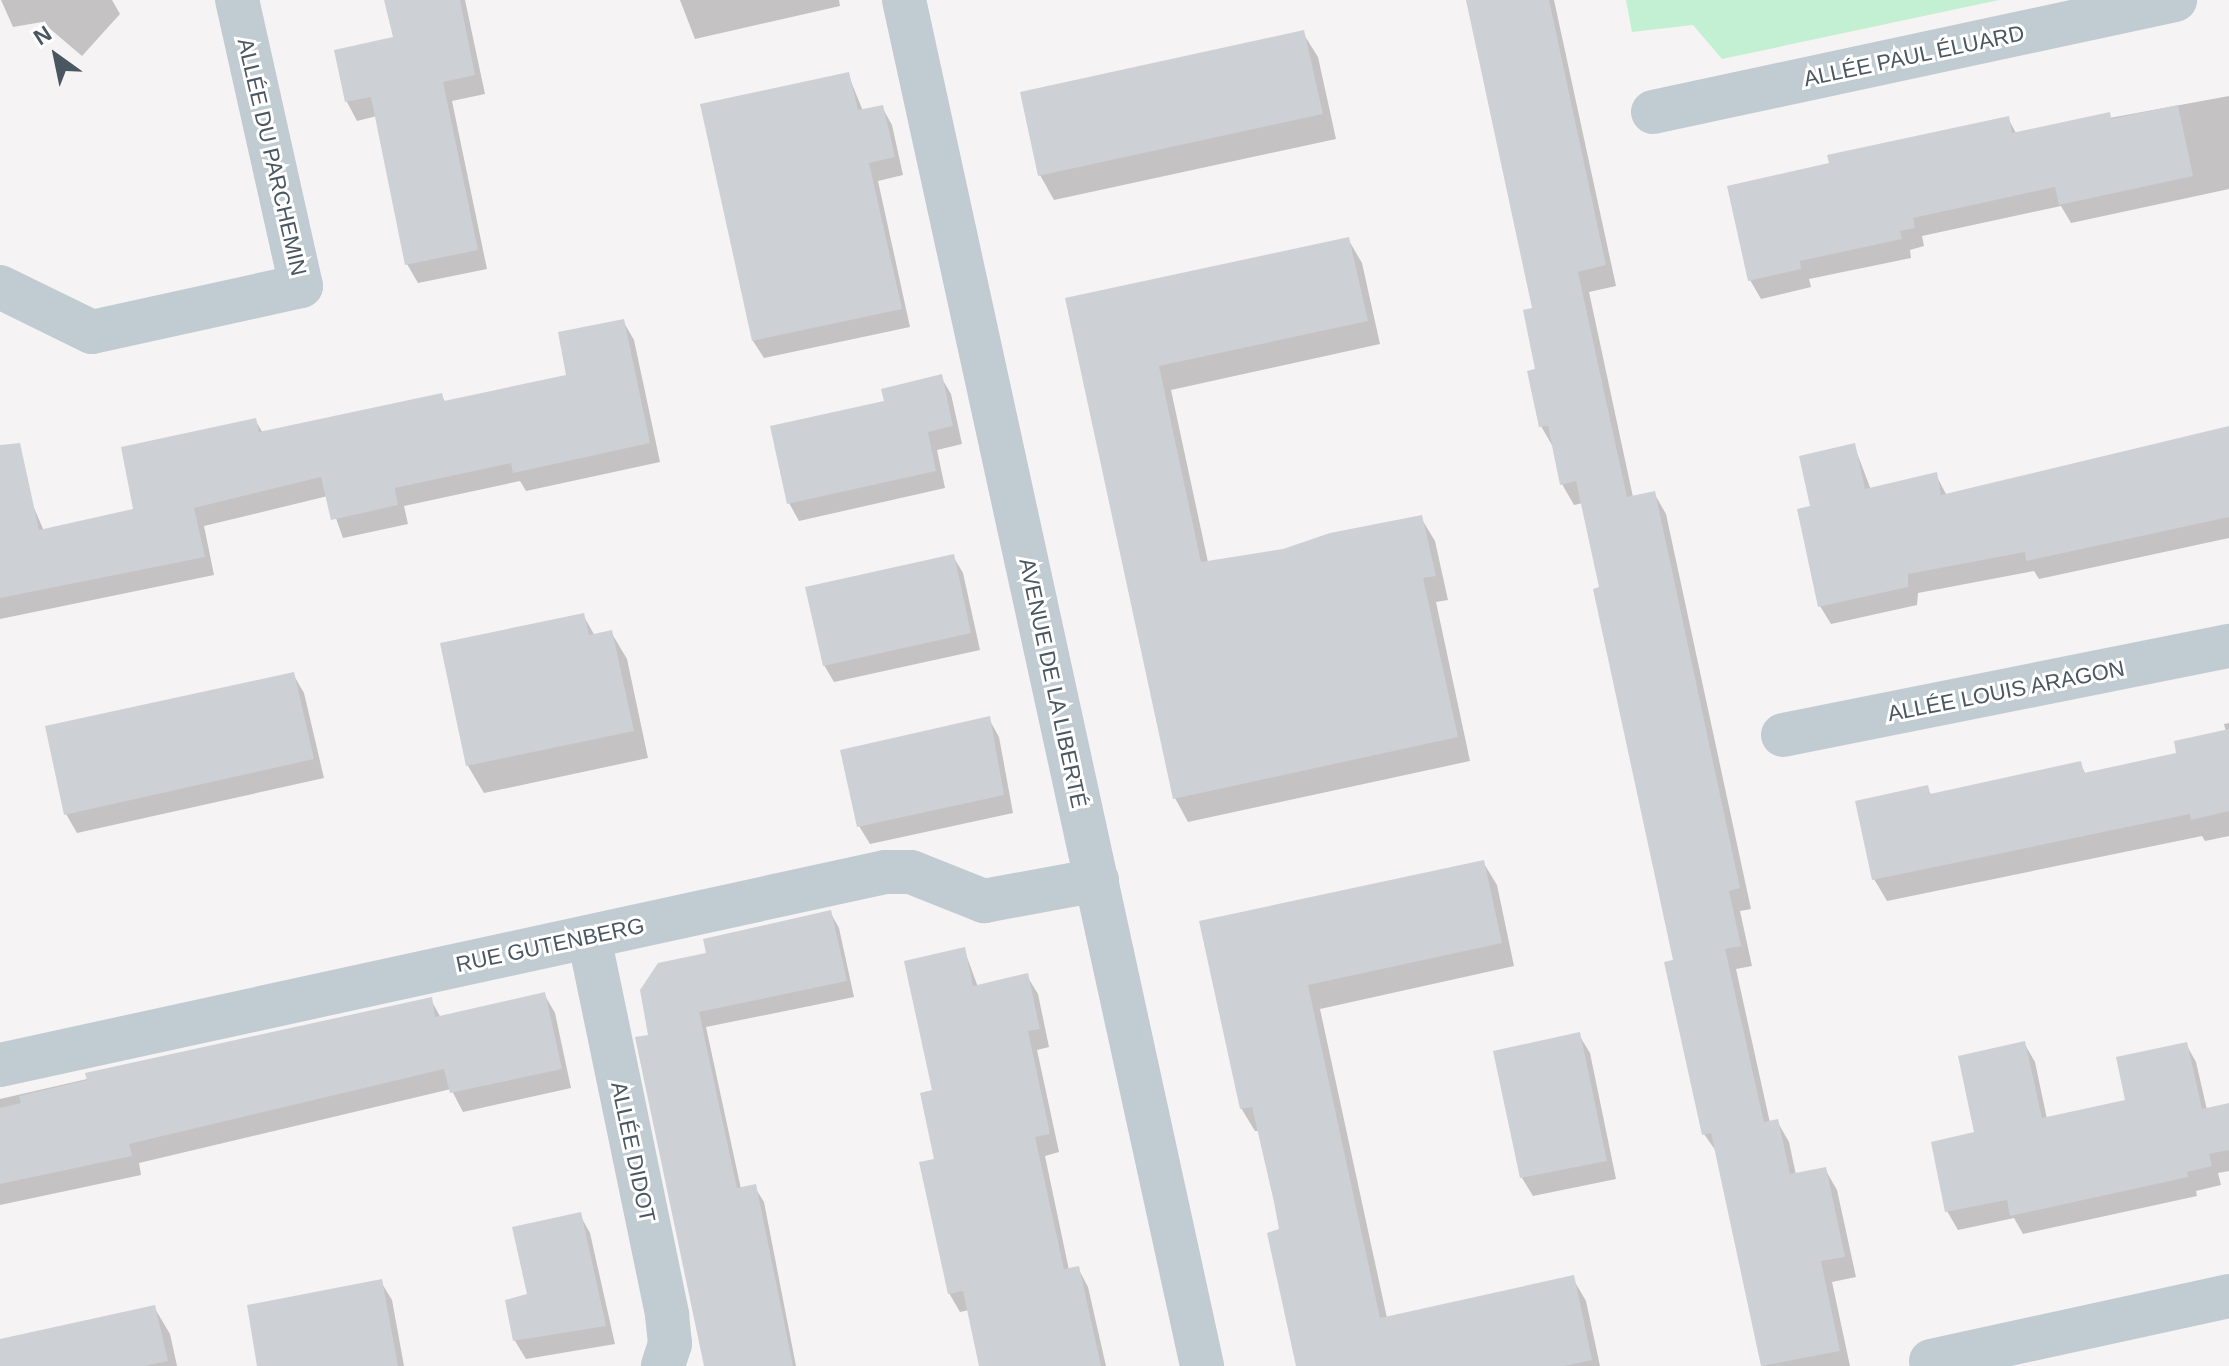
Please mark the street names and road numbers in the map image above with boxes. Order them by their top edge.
street label: ALLÉE PAUL ÉLUARD [1801,20,2027,92]
street label: ALLÉE DU PARCHEMIN [232,36,312,278]
street label: AVENUE DE LA LIBERTÉ [1013,555,1093,811]
street label: ALLÉE LOUIS ARAGON [1885,655,2127,727]
street label: RUE GUTENBERG [453,912,647,978]
street label: ALLÉE DIDOT [605,1079,661,1225]

